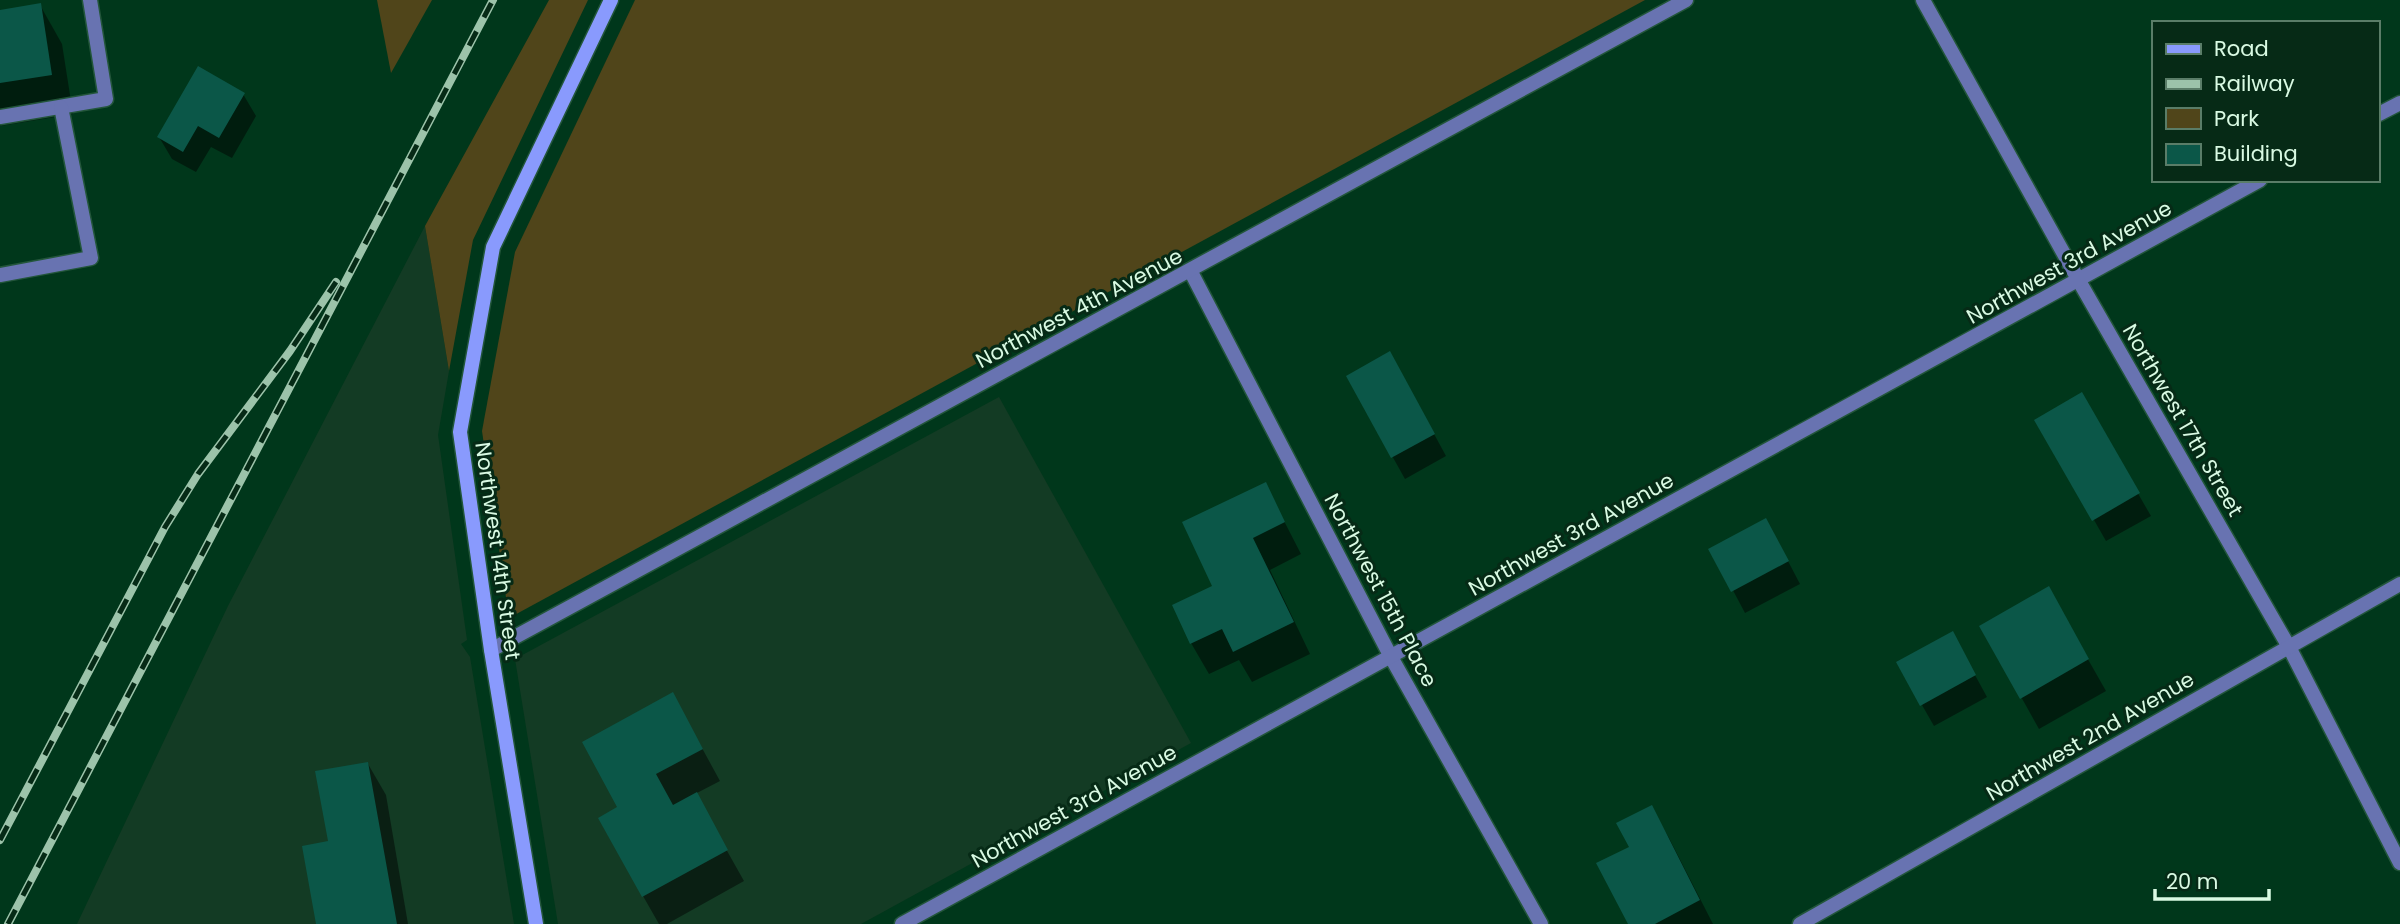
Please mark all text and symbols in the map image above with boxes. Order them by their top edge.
legend [2152,21,2379,182]
text: Road [2214,34,2269,63]
text: Railway [2214,69,2295,98]
text: Park [2214,104,2259,133]
text: Building [2214,139,2298,168]
street label: Northwest 3rd Avenue [1961,193,2177,331]
street label: Northwest 4th Avenue [971,241,1187,375]
street label: Northwest 17th Street [2116,318,2250,522]
street label: Northwest 14th Street [468,440,528,662]
street label: Northwest 3rd Avenue [1463,465,1679,603]
street label: Northwest 15th Place [1318,488,1444,692]
street label: Northwest 2nd Avenue [1981,665,2199,807]
street label: Northwest 3rd Avenue [966,737,1182,875]
scale bar [2155,858,2269,902]
text: 20 m [2166,867,2219,896]

